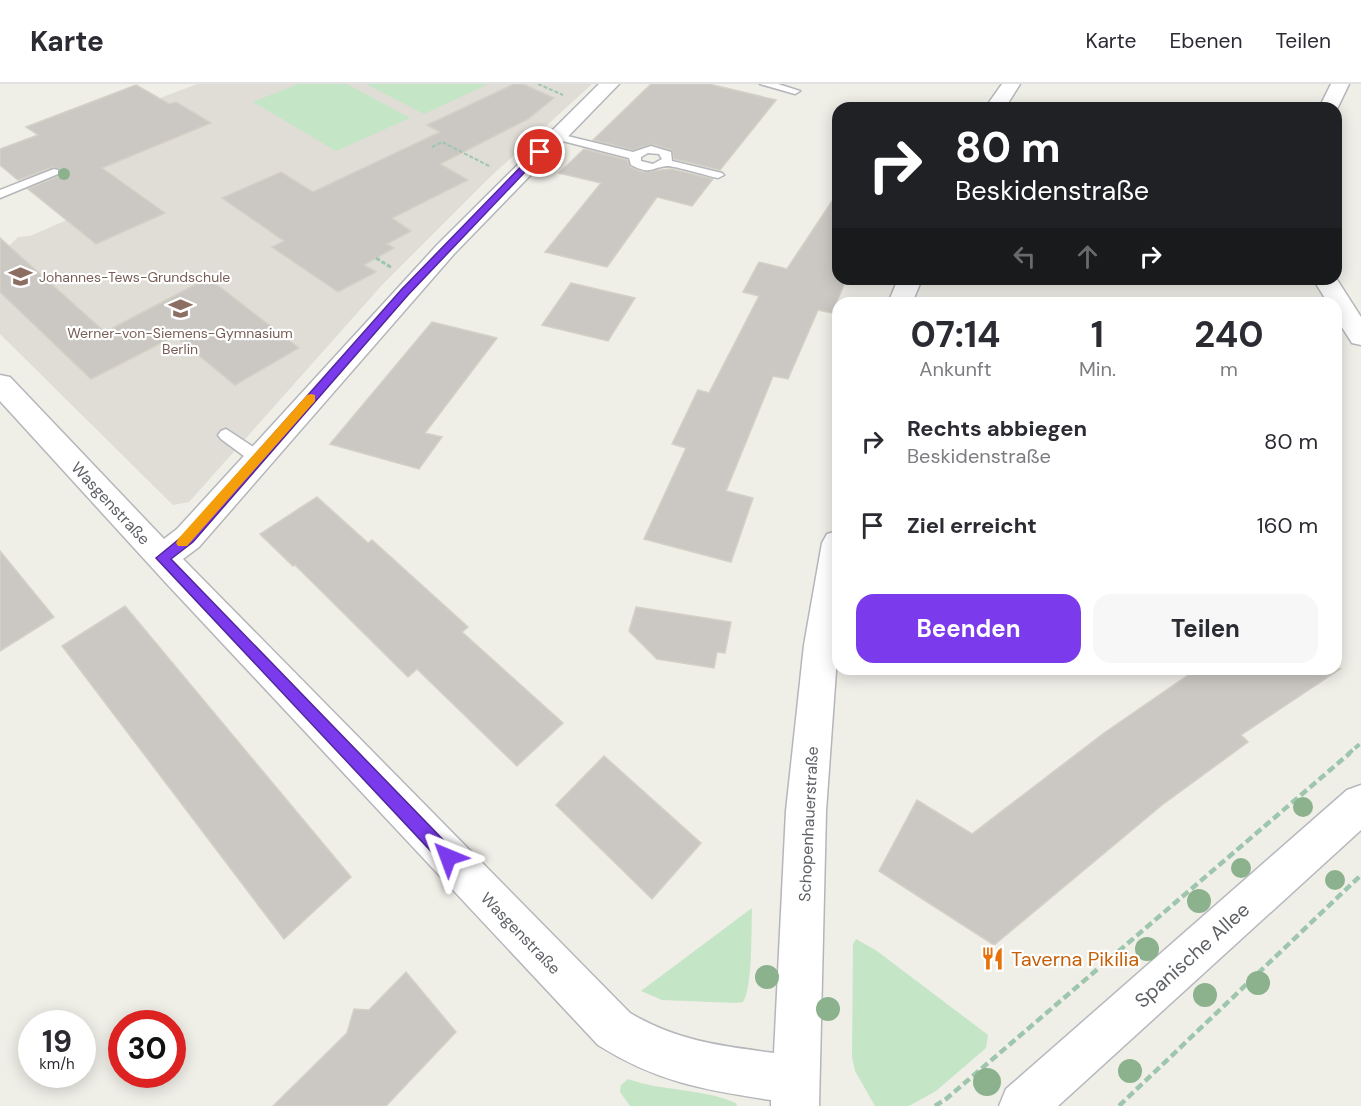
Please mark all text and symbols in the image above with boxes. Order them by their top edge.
text: Karte [30,23,104,60]
text: Karte [1086,27,1136,55]
text: Ebenen [1169,27,1242,55]
text: Teilen [1275,27,1331,55]
text: 80 m [955,120,1061,175]
pin [514,126,565,177]
icon: right [856,126,934,204]
icon: arrive [523,135,556,168]
text: Beskidenstraße [955,173,1149,208]
icon: left [1008,240,1041,273]
icon: ahead [1071,240,1104,273]
icon: right [1134,240,1167,273]
school or university icon: Johannes-Tews-Grundschule [8,264,34,290]
place label: Johannes-Tews-Grundschule [39,268,230,286]
school or university icon: Werner-von-Siemens-Gymnasium Berlin [167,296,193,322]
text: 07:14 [910,311,1001,358]
text: 1 [1091,311,1104,358]
text: 240 [1194,311,1264,358]
place label: Werner-von-Siemens-Gymnasium Berlin [67,324,293,358]
text: Ankunft [919,356,992,382]
text: Min. [1079,356,1116,382]
text: m [1220,356,1238,382]
text: Rechts abbiegen [907,414,1087,443]
icon: right [856,425,889,458]
text: 80 m [1264,427,1318,456]
text: Beskidenstraße [907,443,1051,469]
street label: Wasgenstraße [67,457,155,549]
icon: arrive [856,509,889,542]
text: Ziel erreicht [907,511,1037,540]
text: 160 m [1257,511,1318,540]
button: Beenden [856,594,1081,663]
button: Teilen [1093,594,1318,663]
street label: Schopenhauerstraße [794,746,823,902]
position arrow [416,825,480,889]
street label: Wasgenstraße [476,888,565,979]
street label: Spanische Allee [1129,897,1255,1013]
restaurant icon: Taverna Pikilia [980,946,1006,972]
place label: Taverna Pikilia [1011,946,1139,972]
speed limit sign: 30 [108,1010,186,1088]
text: 19 [42,1022,72,1061]
text: km/h [39,1054,75,1074]

